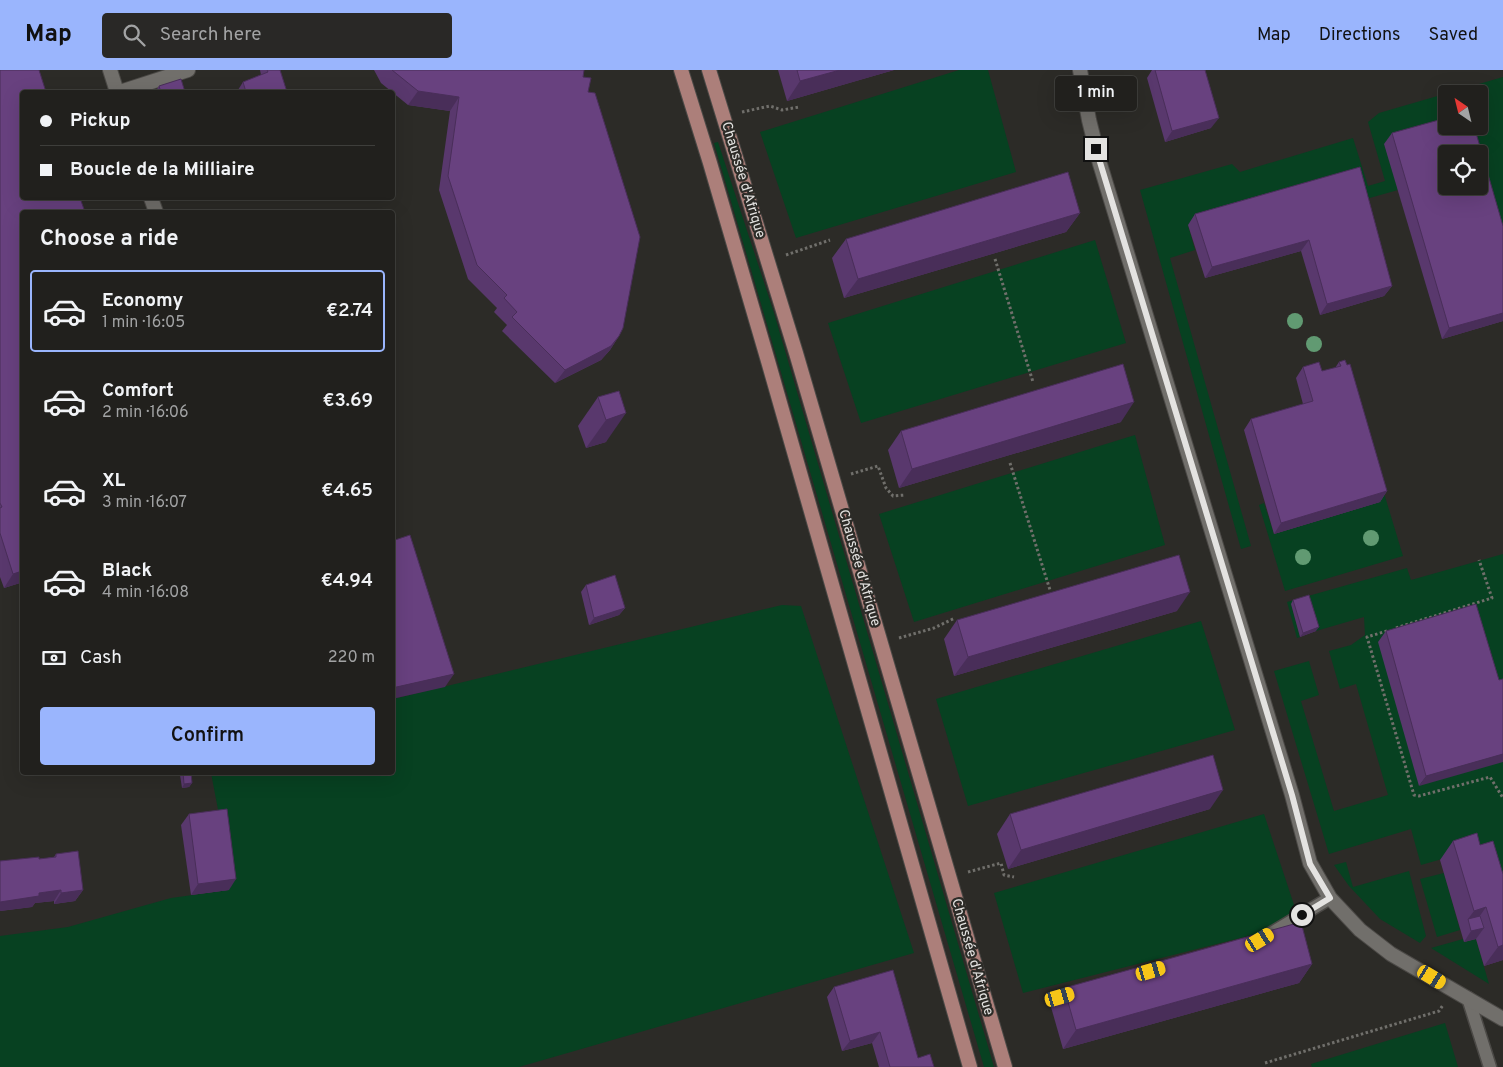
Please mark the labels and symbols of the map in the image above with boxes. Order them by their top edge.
callout: 1 min [1055,77,1137,112]
north arrow [1438,85,1488,135]
street label: Chaussée d'Afrique [717,120,769,240]
route end [1085,138,1107,160]
street label: Chaussée d'Afrique [834,508,884,628]
street label: Chaussée d'Afrique [947,897,997,1017]
route start [1291,904,1313,926]
car [1243,926,1276,954]
car [1134,960,1167,982]
car [1415,963,1448,991]
car [1043,986,1076,1008]

